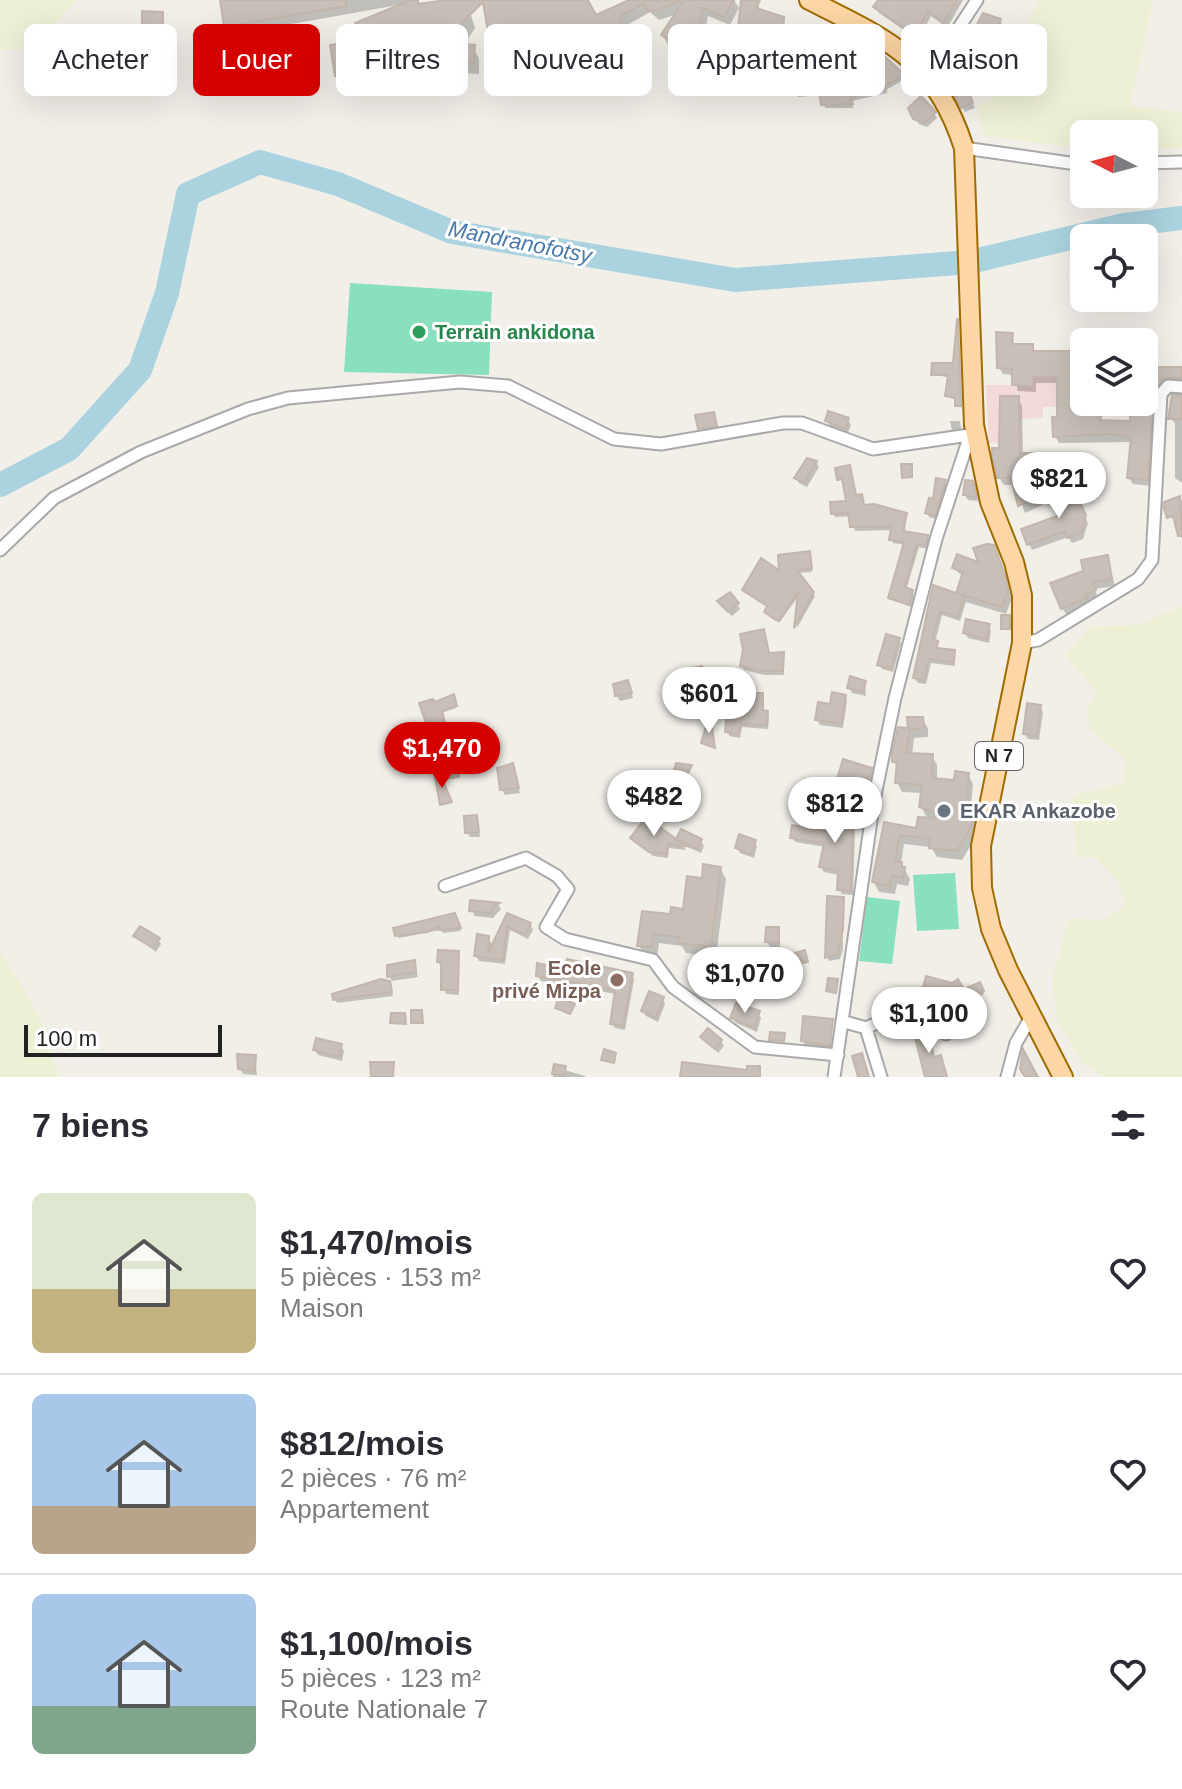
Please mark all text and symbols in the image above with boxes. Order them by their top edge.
chip: Acheter [24,24,177,96]
chip: Louer [193,24,320,96]
chip: Filtres [336,24,468,96]
chip: Nouveau [484,24,652,96]
chip: Appartement [668,24,885,96]
chip: Maison [901,24,1047,96]
north arrow [1070,120,1158,208]
map controls [1070,120,1158,416]
water label: Mandranofotsy [446,216,596,269]
button: locate [1070,224,1158,312]
place label: Terrain ankidona [435,321,596,343]
marker: Terrain ankidona [410,323,428,341]
button: layers [1070,328,1158,416]
pin: $821 [1012,452,1106,520]
text: $821 [1030,463,1088,493]
pin: $601 [662,667,756,735]
text: $601 [680,678,738,708]
pin: $1,470 [377,722,507,790]
text: $1,470 [402,733,482,763]
road number: N 7 [975,742,1023,770]
pin: $482 [607,770,701,838]
pin: $812 [788,777,882,845]
text: $482 [625,781,683,811]
text: $812 [806,788,864,818]
place label: EKAR Ankazobe [960,800,1116,822]
marker: EKAR Ankazobe [935,802,953,820]
pin: $1,070 [680,947,810,1015]
place label: Ecole privé Mizpa [492,957,602,1002]
text: $1,070 [705,958,785,988]
marker: Ecole privé Mizpa [608,971,626,989]
pin: $1,100 [864,987,994,1055]
text: $1,100 [889,998,969,1028]
scale bar [24,1021,222,1057]
text: 100 m [36,1026,97,1051]
icon: filters [1106,1103,1150,1147]
text: 7 biens [32,1106,149,1144]
text: $1,470/mois [280,1223,473,1261]
icon: home [96,1225,192,1321]
icon: heart [1106,1251,1150,1295]
text: 5 pièces · 153 m² [280,1262,481,1292]
text: Maison [280,1293,364,1323]
text: $812/mois [280,1424,444,1462]
icon: home [96,1426,192,1522]
icon: heart [1106,1452,1150,1496]
text: 2 pièces · 76 m² [280,1463,466,1493]
text: Appartement [280,1494,429,1524]
text: $1,100/mois [280,1624,473,1662]
icon: home [96,1626,192,1722]
icon: heart [1106,1652,1150,1696]
text: 5 pièces · 123 m² [280,1663,481,1693]
text: Route Nationale 7 [280,1694,488,1724]

